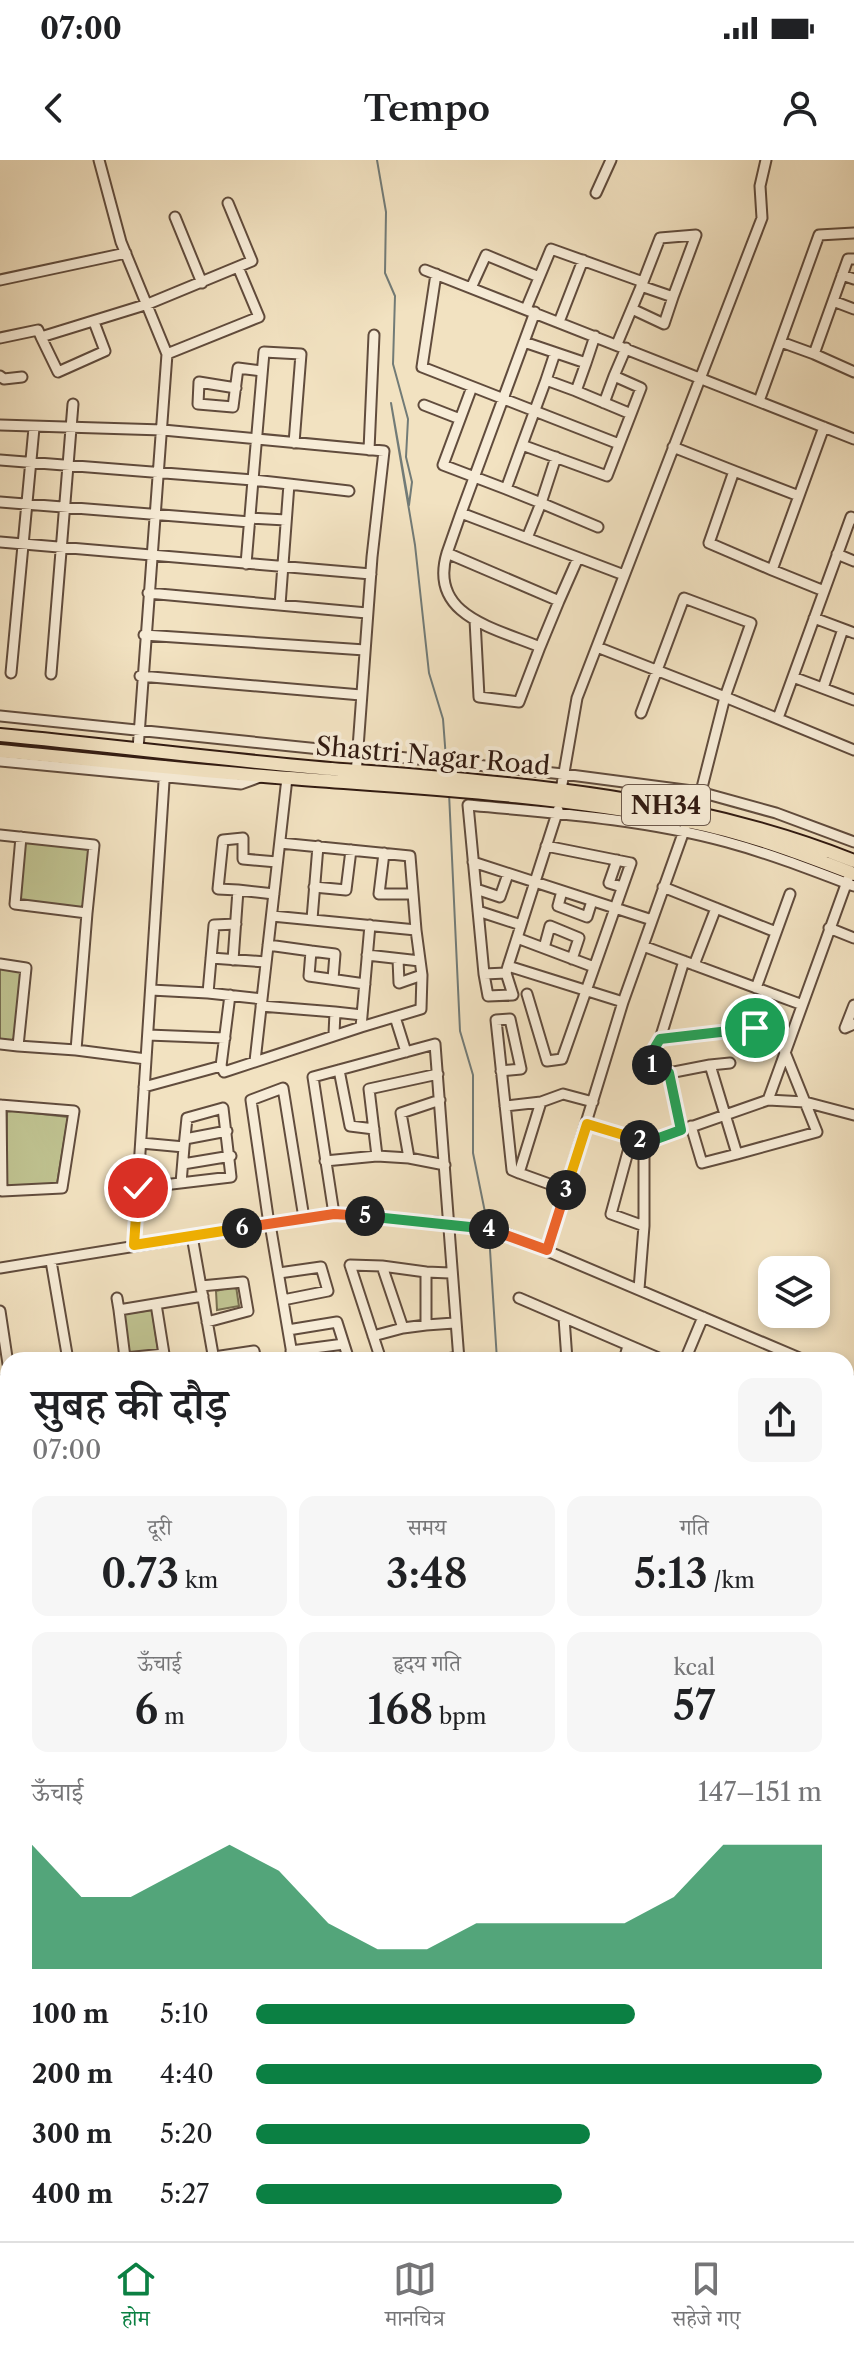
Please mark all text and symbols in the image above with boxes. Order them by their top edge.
text: 07:00 [40,10,122,47]
icon: back [32,86,76,130]
text: Tempo [364,86,490,130]
icon: person [778,86,822,130]
street label: Shastri Nagar Road [314,730,552,782]
road number: NH34 [622,785,710,825]
pin [721,994,789,1062]
icon: arrive [733,1006,777,1050]
pin: 1 [632,1045,672,1085]
text: 1 [647,1051,657,1078]
pin: 2 [620,1120,660,1160]
text: 2 [634,1126,647,1153]
pin [104,1154,172,1222]
icon: check [116,1166,160,1210]
pin: 3 [546,1170,586,1210]
text: 3 [560,1176,572,1203]
pin: 5 [345,1196,385,1236]
text: 5 [359,1202,371,1229]
pin: 6 [222,1208,262,1248]
pin: 4 [469,1209,509,1249]
text: 6 [235,1214,249,1241]
text: 4 [482,1215,496,1242]
map controls [758,1256,830,1328]
button: layers [758,1256,830,1328]
text: सुबह की दौड़ [32,1377,228,1431]
button: share [738,1378,822,1462]
text: 07:00 [32,1434,102,1466]
text: दूरी [148,1514,172,1541]
text: समय [408,1514,446,1541]
text: गति [680,1514,709,1541]
text: 0.73 [101,1549,179,1598]
text: 3:48 [386,1549,468,1598]
text: 5:13 [634,1549,708,1598]
text: km [179,1567,218,1594]
text: /km [708,1567,755,1594]
text: ऊँचाई [138,1650,181,1677]
text: हृदय गति [393,1650,461,1677]
text: kcal [674,1654,715,1681]
text: 57 [673,1681,716,1730]
text: 6 [135,1685,158,1734]
text: 168 [368,1685,433,1734]
text: m [158,1703,185,1730]
text: bpm [433,1703,486,1730]
text: ऊँचाई [32,1776,83,1808]
text: 147–151 m [698,1776,822,1808]
text: 100 m [32,1998,109,2030]
text: 5:10 [160,1998,209,2030]
text: 200 m [32,2058,113,2090]
text: 4:40 [160,2058,214,2090]
text: 300 m [32,2118,112,2150]
text: 5:20 [160,2118,213,2150]
text: 400 m [32,2178,113,2210]
text: 5:27 [160,2178,209,2210]
tab: होम [114,2257,158,2340]
tab: मानचित्र [385,2257,445,2340]
tab: सहेजे गए [672,2257,740,2340]

